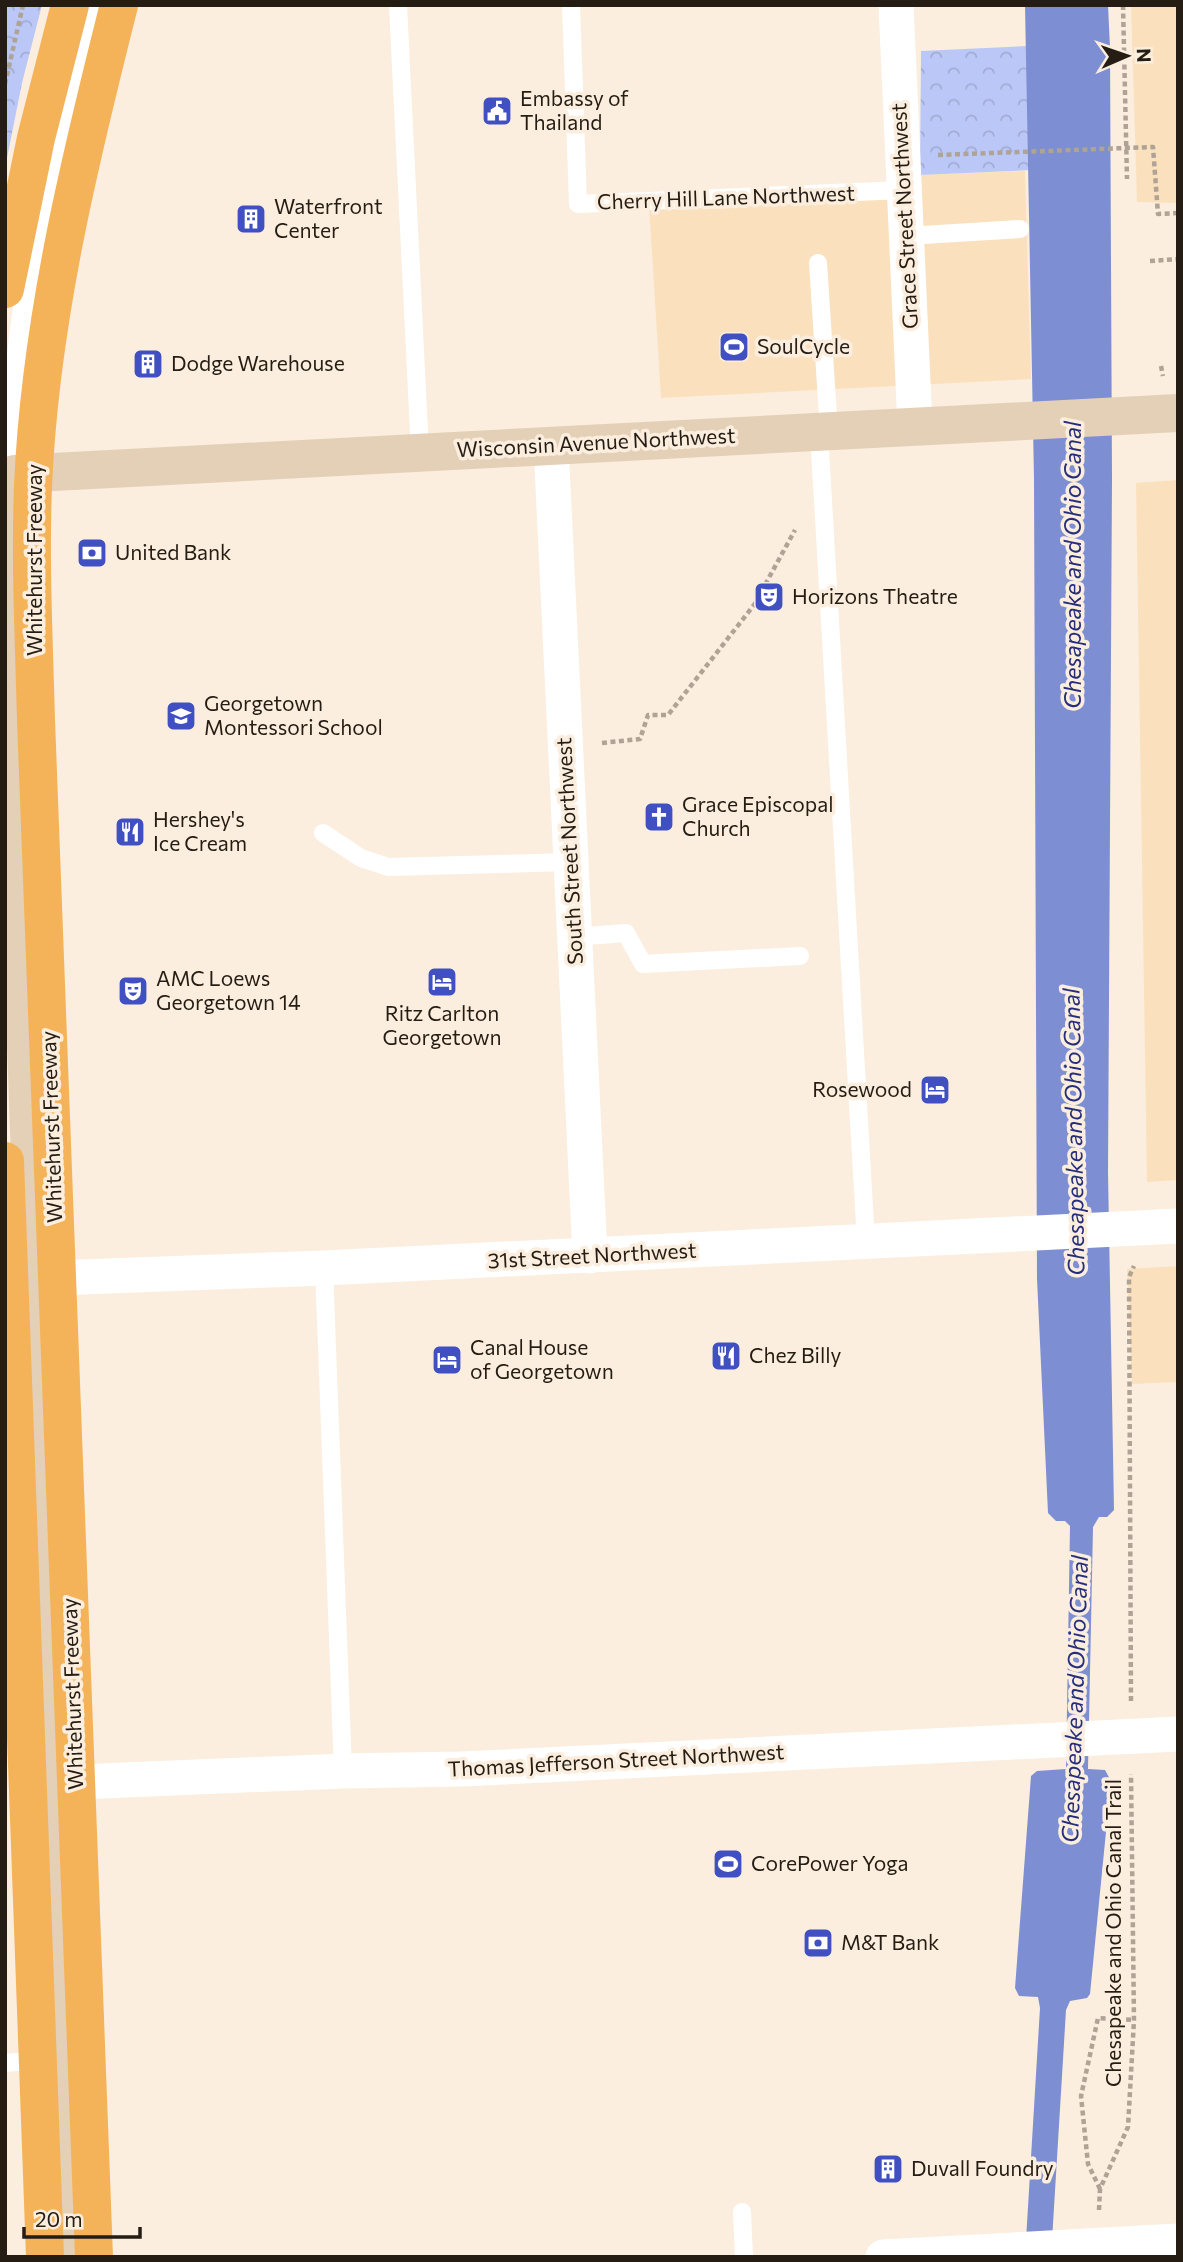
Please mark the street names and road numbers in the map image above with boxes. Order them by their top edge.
street label: Grace Street Northwest [885,102,922,330]
street label: Cherry Hill Lane Northwest [597,180,855,213]
street label: Wisconsin Avenue Northwest [456,422,736,461]
street label: Whitehurst Freeway [21,464,46,656]
street label: South Street Northwest [550,737,587,965]
street label: Whitehurst Freeway [35,1030,66,1224]
street label: 31st Street Northwest [487,1237,697,1272]
street label: Whitehurst Freeway [56,1597,87,1791]
street label: Thomas Jefferson Street Northwest [447,1738,785,1781]
street label: Chesapeake and Ohio Canal Trail [1100,1779,1125,2087]

